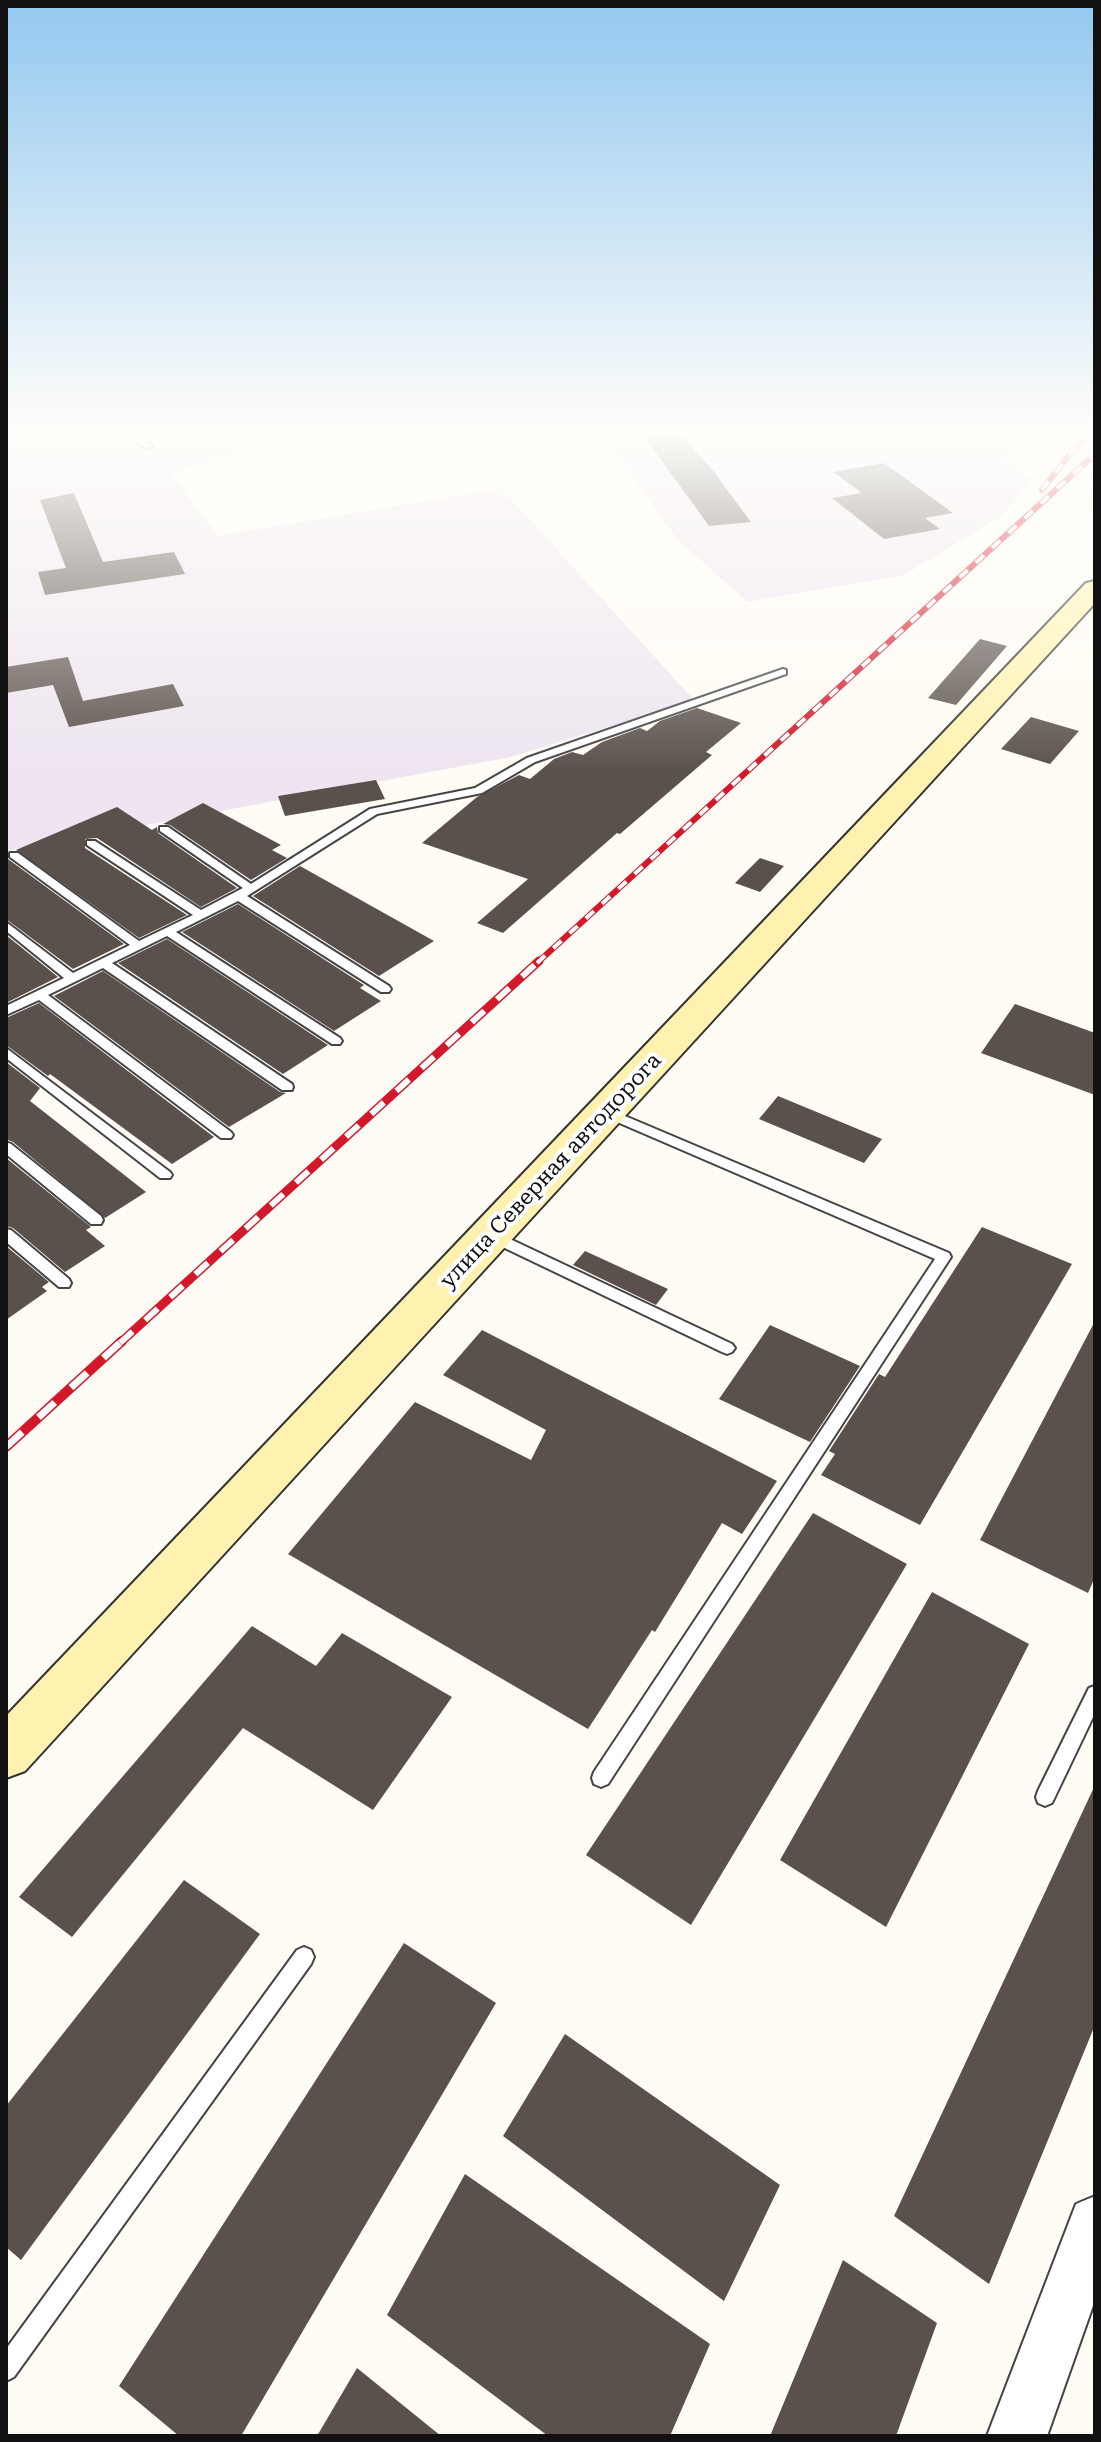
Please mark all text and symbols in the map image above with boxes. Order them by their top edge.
street label: улица Северная автодорога [435,1048,667,1294]

